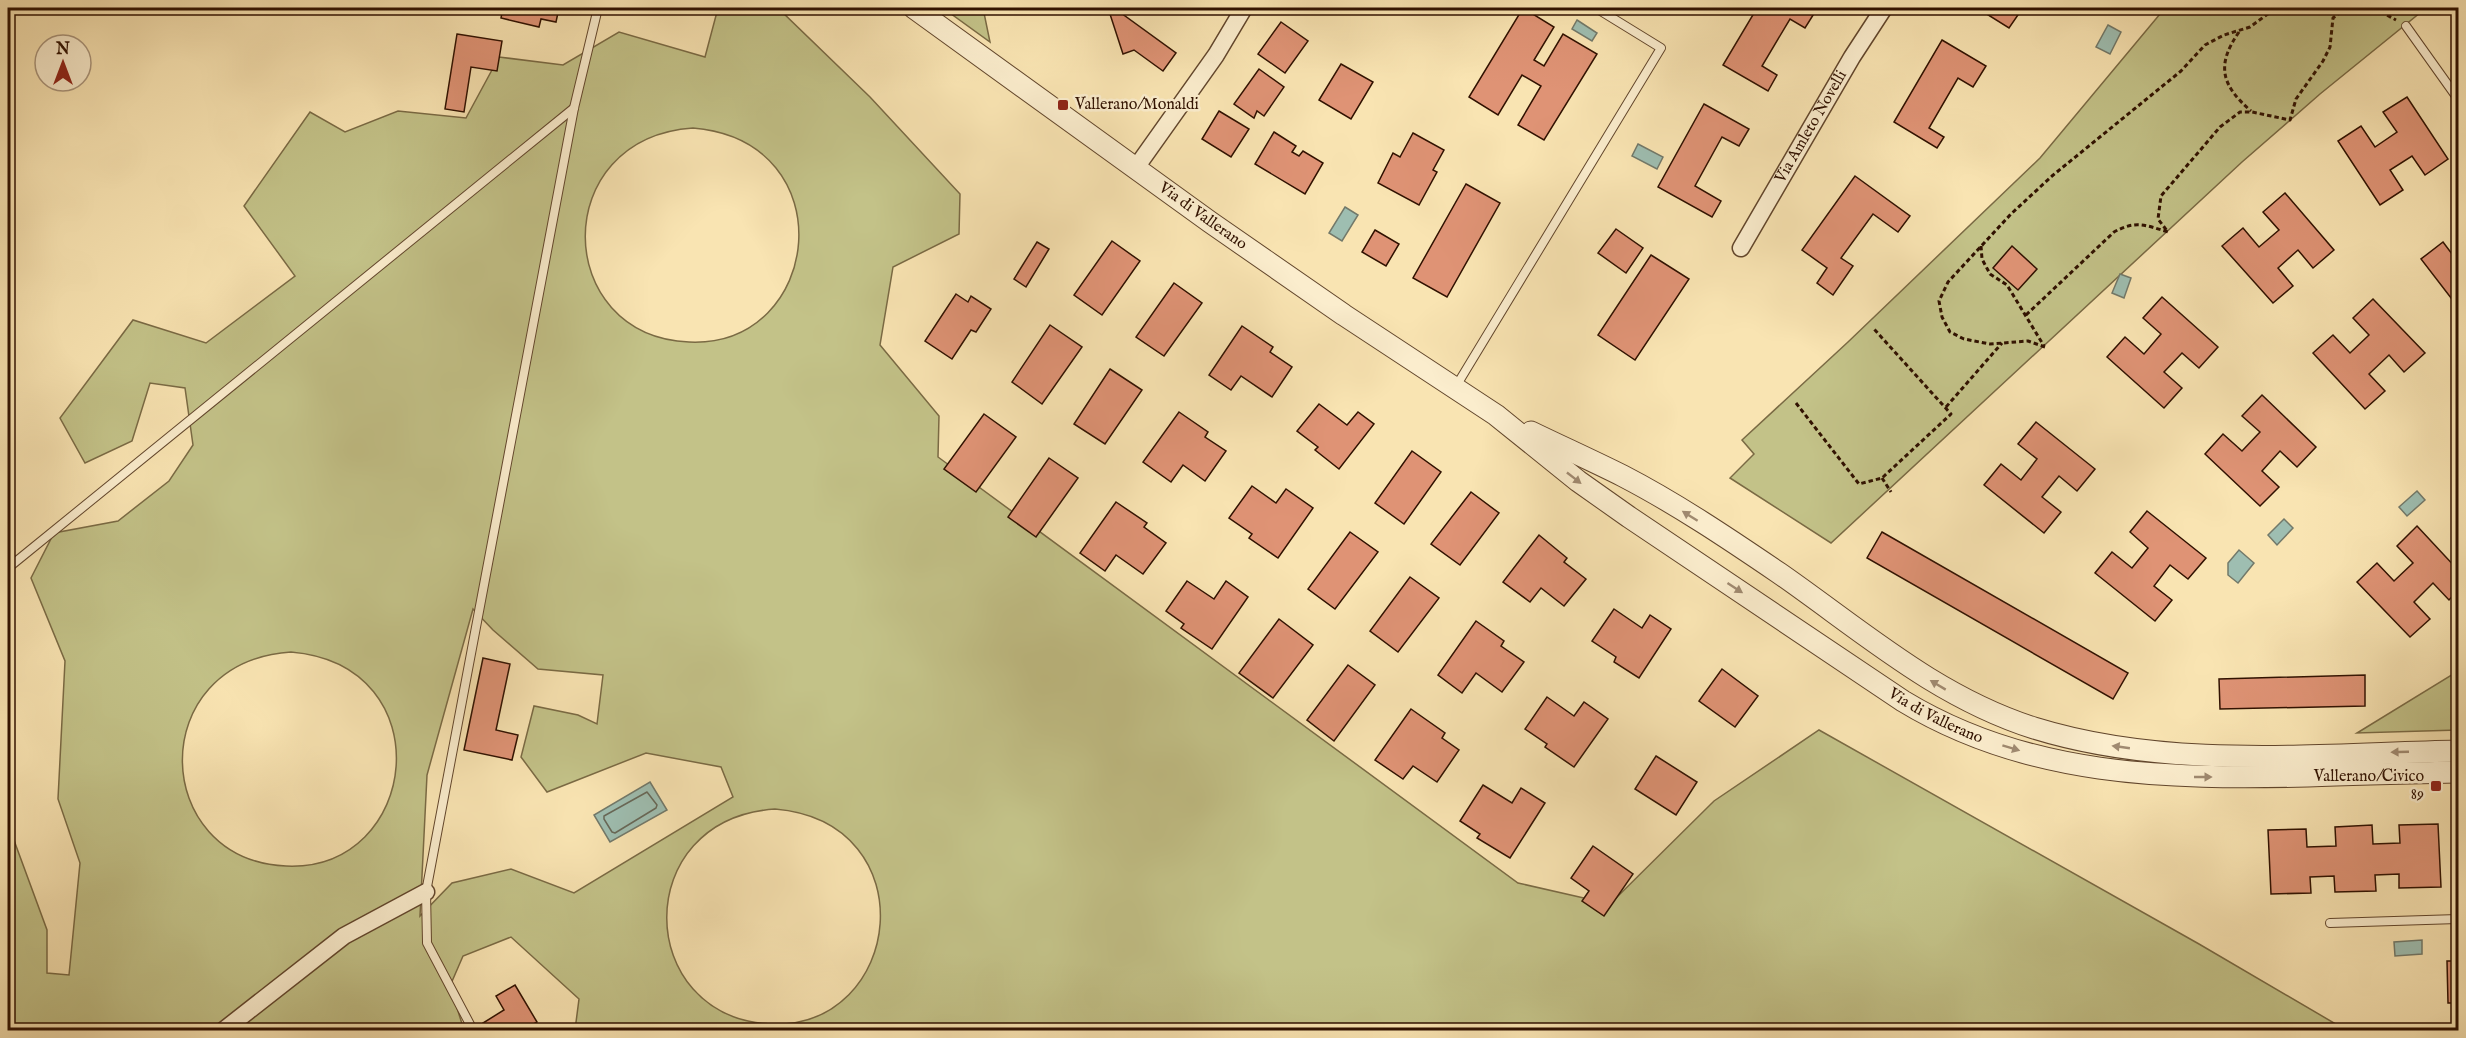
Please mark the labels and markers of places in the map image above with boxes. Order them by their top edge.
place label: Vallerano/Monaldi [1074,95,1199,115]
marker: Vallerano/Monaldi [1056,98,1070,112]
place label: Vallerano/Civico 89 [2313,767,2424,805]
marker: Vallerano/Civico 89 [2429,779,2443,793]

